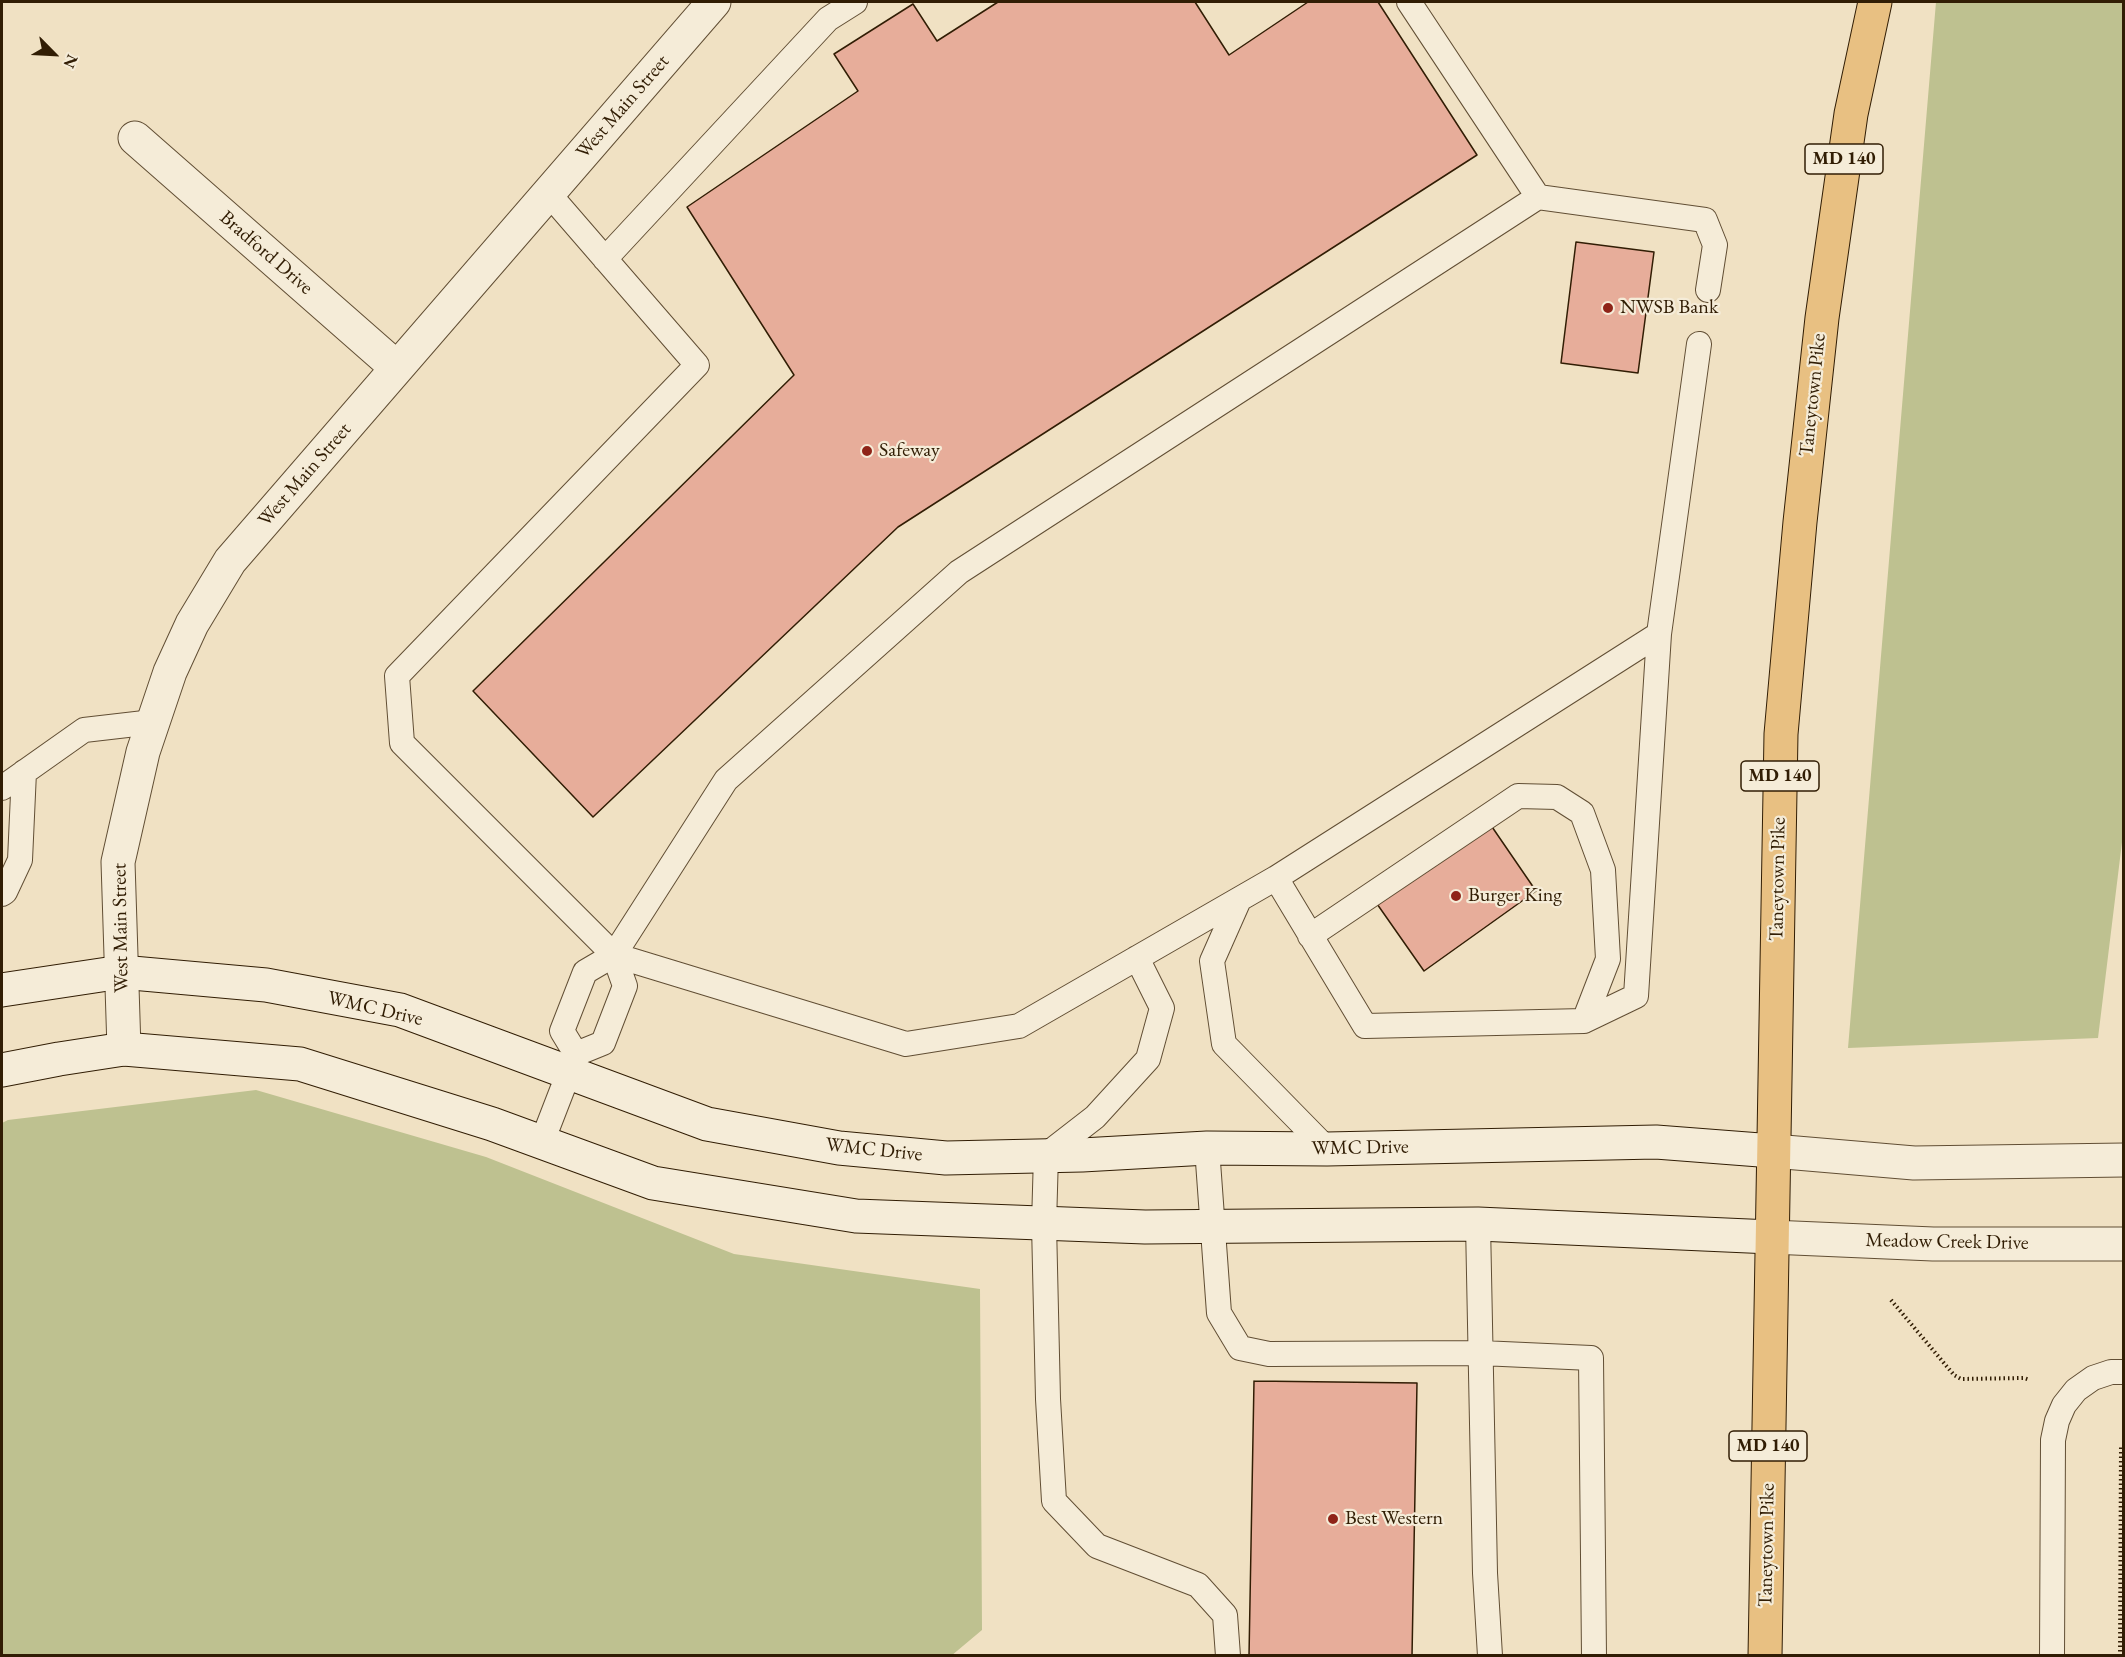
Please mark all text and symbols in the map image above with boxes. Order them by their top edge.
north arrow [24,24,84,84]
street label: West Main Street [571,50,675,164]
text: N [59,51,83,72]
road number: MD 140 [1805,144,1883,174]
street label: Bradford Drive [214,206,318,300]
place label: NWSB Bank [1620,296,1718,320]
marker: NWSB Bank [1601,301,1615,315]
street label: Taneytown Pike [1795,332,1831,458]
street label: West Main Street [253,418,357,532]
place label: Safeway [879,439,940,463]
marker: Safeway [860,444,874,458]
road number: MD 140 [1741,761,1819,791]
street label: Taneytown Pike [1765,817,1791,941]
street label: West Main Street [108,863,134,993]
place label: Burger King [1468,884,1562,908]
marker: Burger King [1449,889,1463,903]
street label: WMC Drive [325,986,425,1032]
street label: WMC Drive [824,1133,924,1167]
street label: WMC Drive [1311,1135,1409,1161]
street label: Meadow Creek Drive [1865,1229,2029,1255]
road number: MD 140 [1729,1431,1807,1461]
street label: Taneytown Pike [1754,1483,1780,1607]
place label: Best Western [1345,1507,1443,1531]
marker: Best Western [1326,1512,1340,1526]

